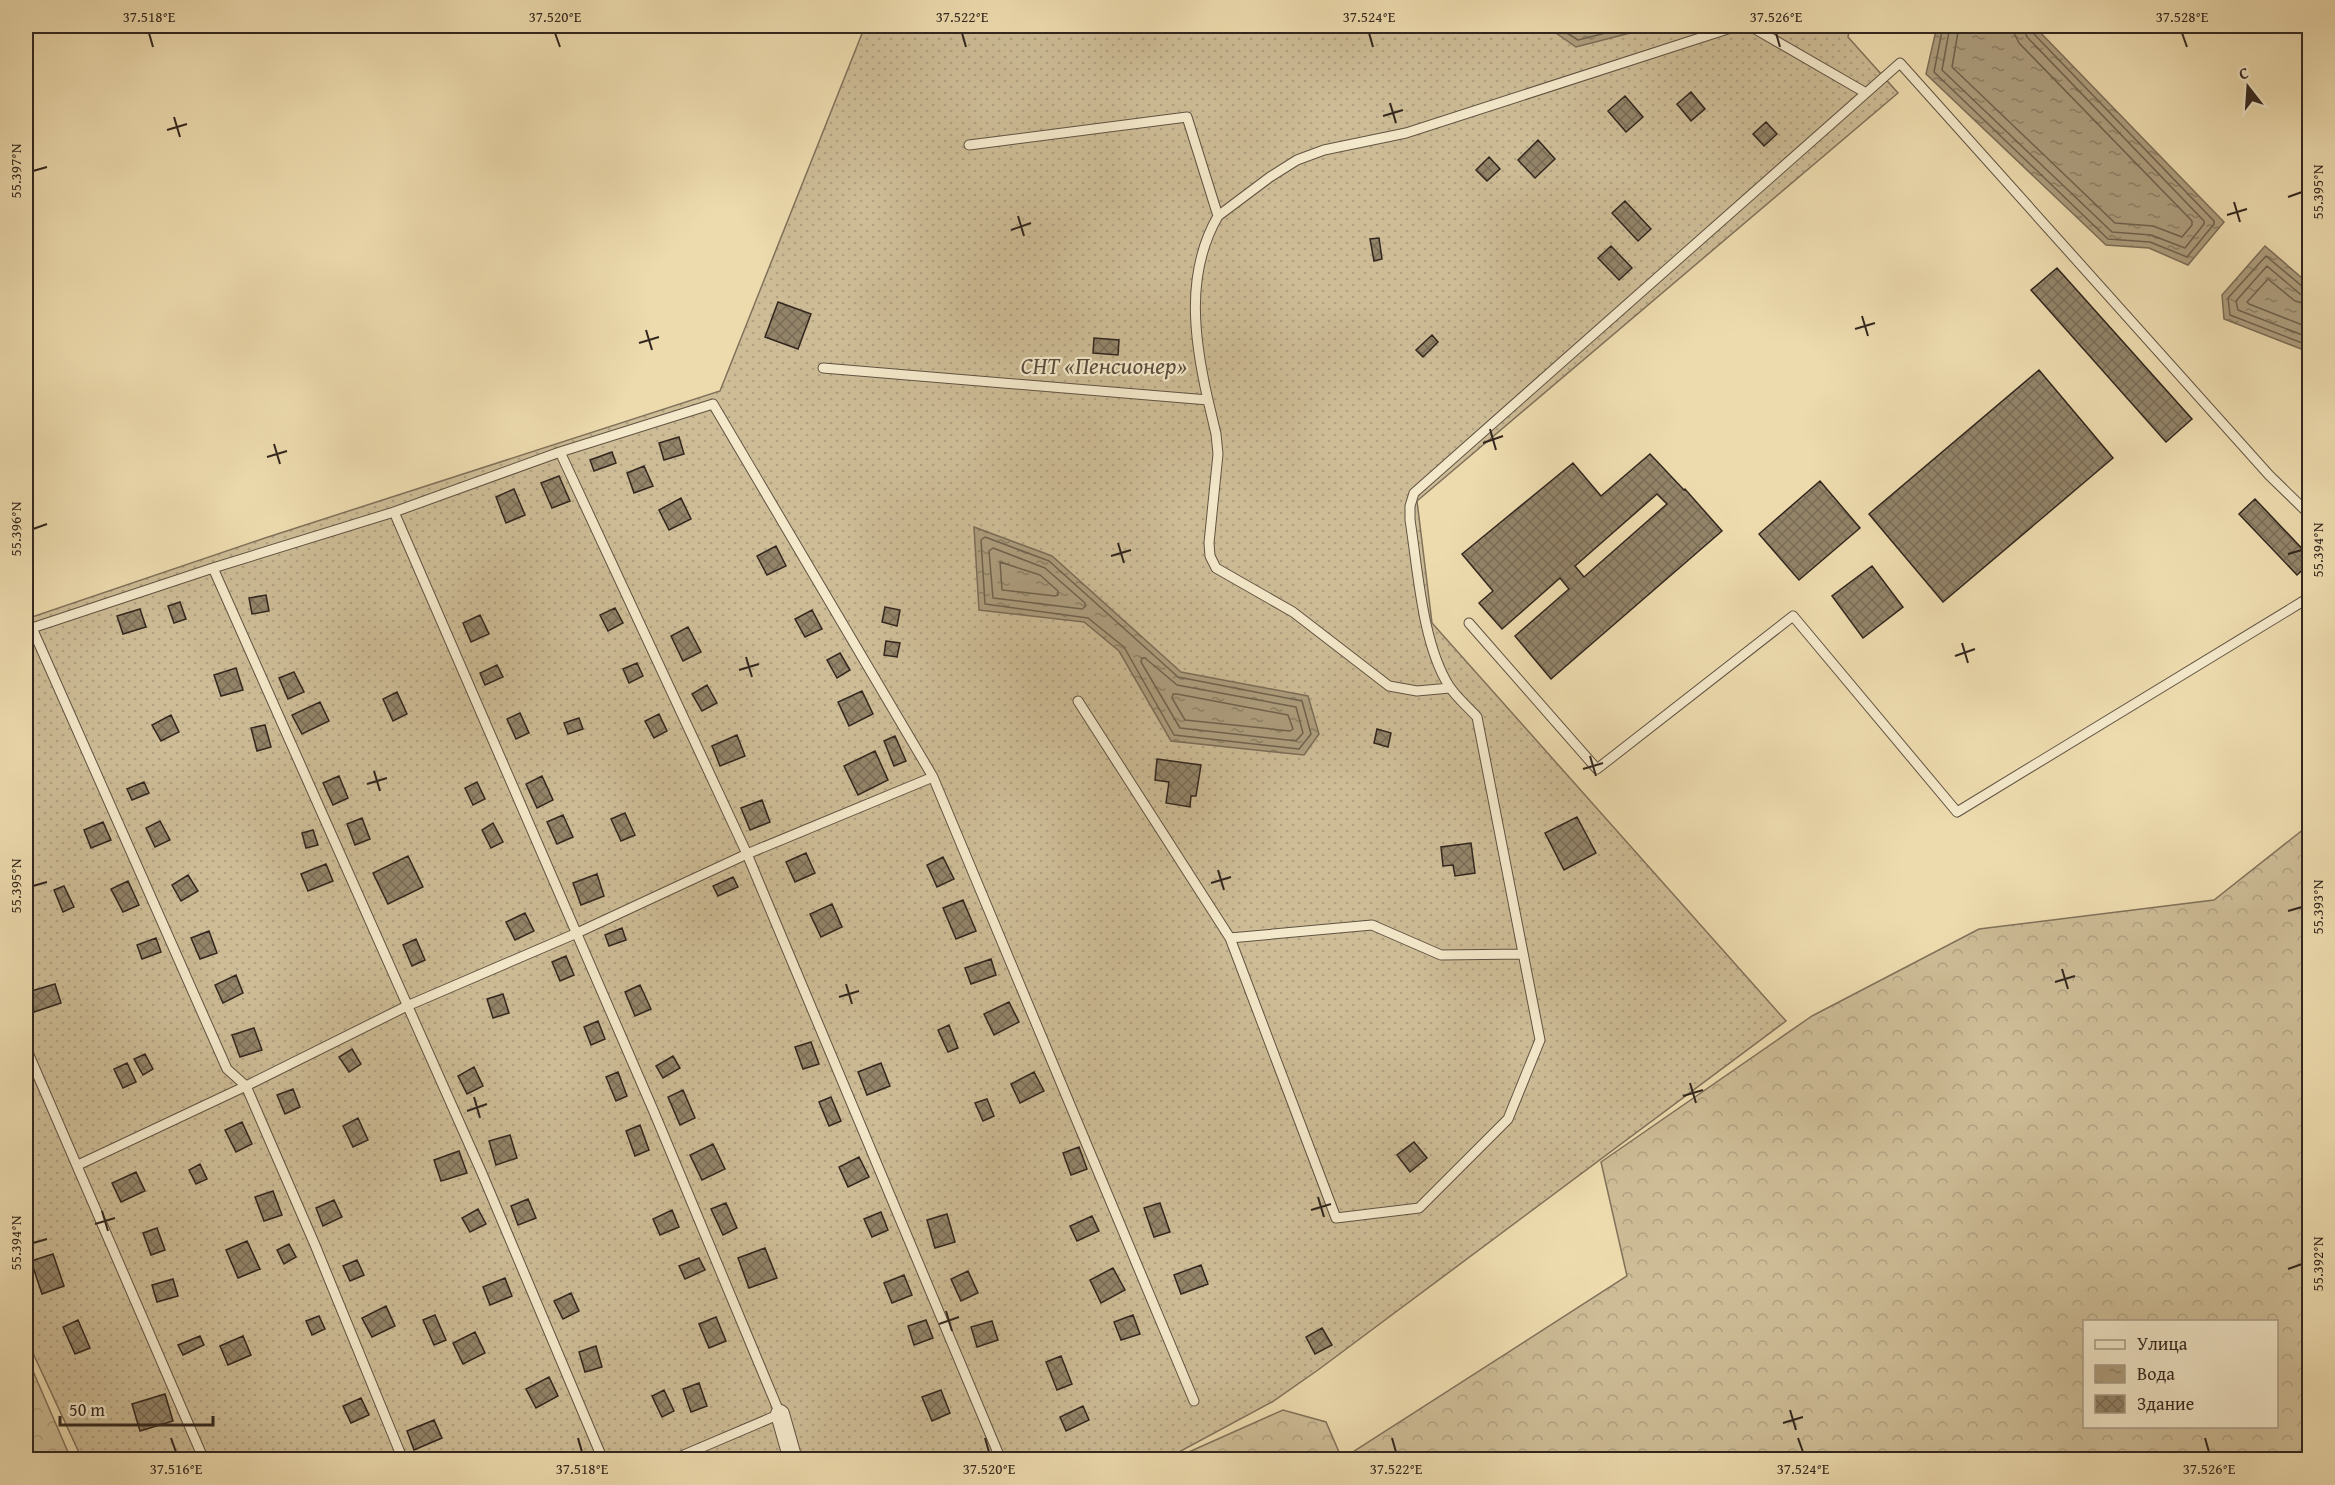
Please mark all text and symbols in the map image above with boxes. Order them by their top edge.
text: 37.518°E [123,6,176,27]
text: 37.520°E [529,6,582,27]
text: 37.522°E [936,6,989,27]
text: 37.524°E [1343,6,1396,27]
text: 37.526°E [1750,6,1803,27]
text: 37.528°E [2156,6,2209,27]
north arrow [2218,57,2278,117]
text: С [2236,60,2251,85]
text: 55.397°N [5,143,26,198]
text: 55.395°N [2307,164,2328,219]
park label: СНТ «Пенсионер» [1021,348,1187,383]
text: 55.396°N [5,501,26,556]
text: 55.394°N [2307,522,2328,577]
text: 55.395°N [5,858,26,913]
text: 55.393°N [2307,879,2328,934]
text: 55.394°N [5,1215,26,1270]
text: 55.392°N [2307,1236,2328,1291]
legend [2083,1320,2278,1428]
text: Улица [2137,1330,2188,1357]
text: Вода [2137,1360,2175,1387]
scale bar [60,1389,213,1427]
text: Здание [2137,1390,2194,1417]
text: 50 m [69,1396,105,1423]
text: 37.516°E [150,1458,203,1479]
text: 37.518°E [556,1458,609,1479]
text: 37.520°E [963,1458,1016,1479]
text: 37.522°E [1370,1458,1423,1479]
text: 37.524°E [1777,1458,1830,1479]
text: 37.526°E [2183,1458,2236,1479]

